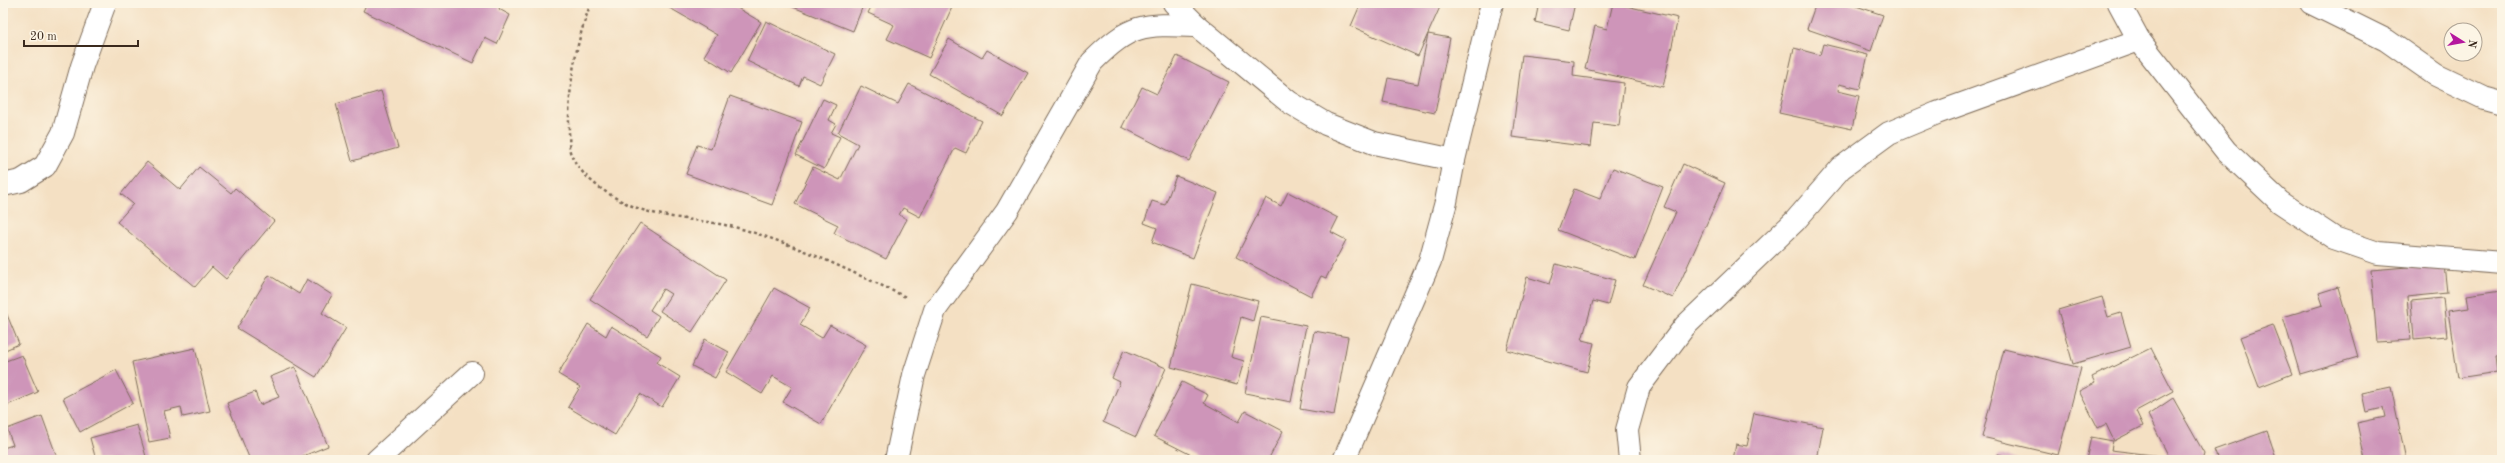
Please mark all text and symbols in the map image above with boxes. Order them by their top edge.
scale bar [24,22,138,48]
north arrow [2443,22,2483,62]
text: 20 m [30,31,57,43]
text: N [2465,38,2478,49]

